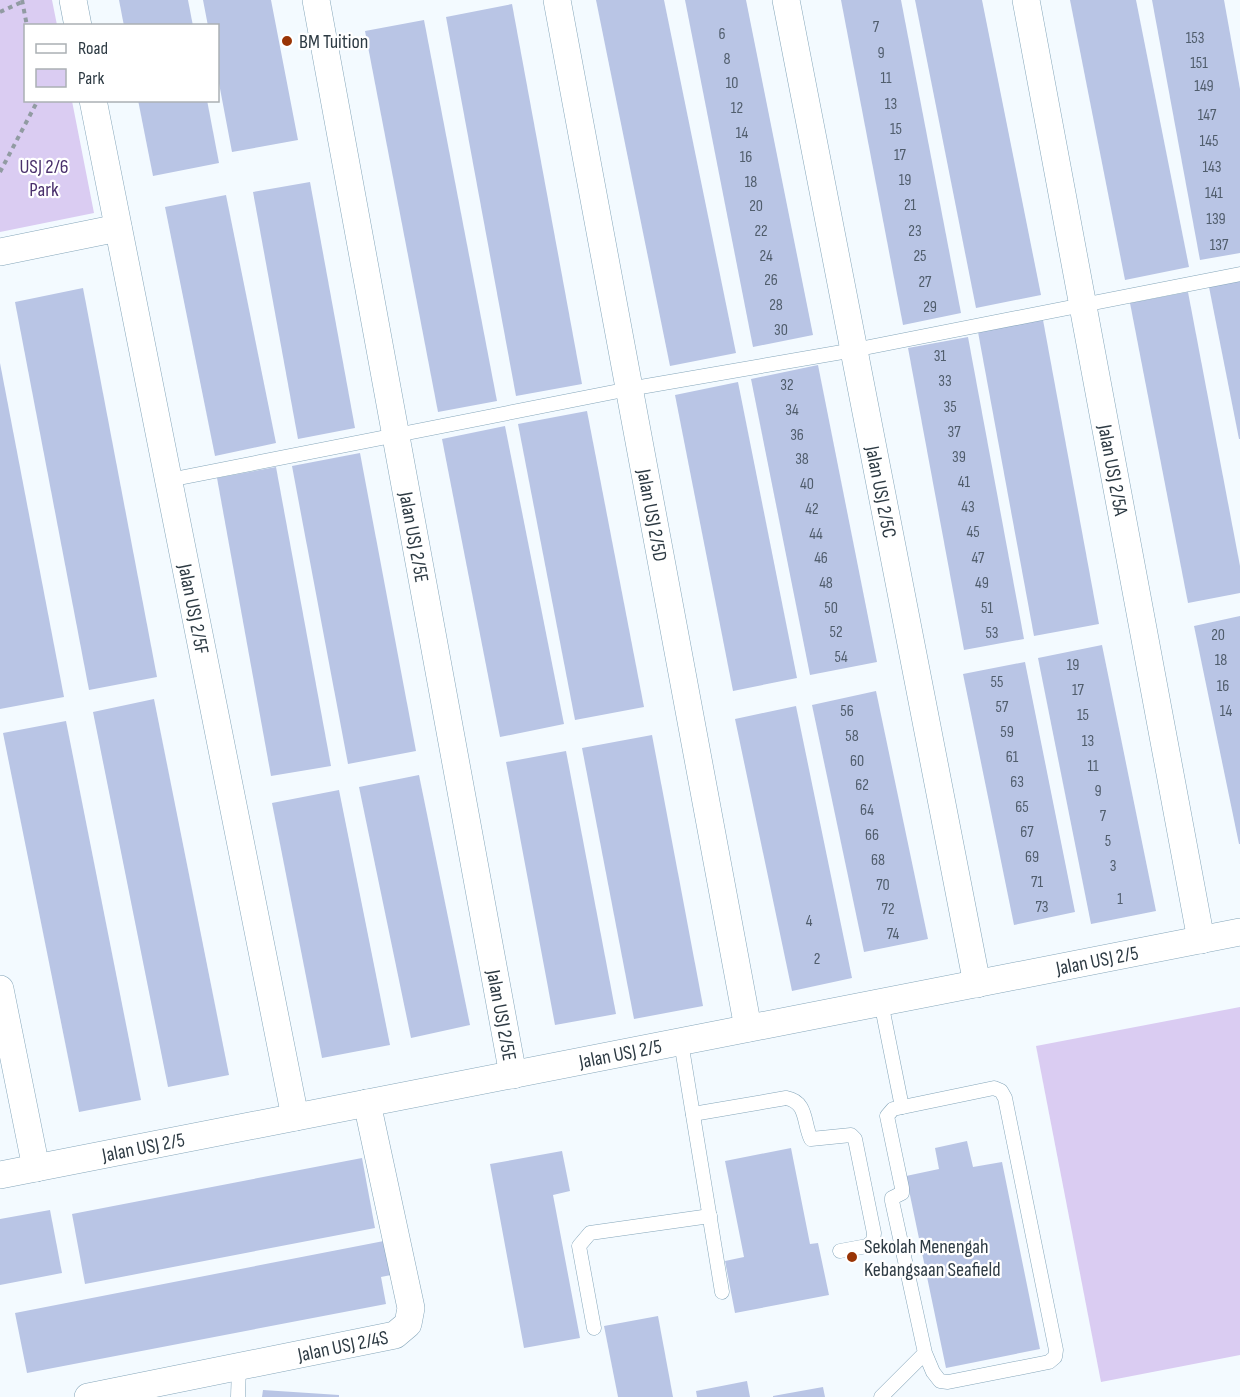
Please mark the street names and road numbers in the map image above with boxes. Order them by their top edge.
street label: Jalan USJ 2/5A [1092,422,1133,518]
street label: Jalan USJ 2/5C [860,443,901,540]
street label: Jalan USJ 2/5D [631,466,672,563]
street label: Jalan USJ 2/5E [393,489,434,585]
street label: Jalan USJ 2/5F [172,561,214,657]
street label: Jalan USJ 2/5 [1053,941,1141,981]
street label: Jalan USJ 2/5E [481,967,521,1063]
street label: Jalan USJ 2/5 [576,1035,664,1074]
street label: Jalan USJ 2/5 [99,1128,187,1168]
street label: Jalan USJ 2/4S [295,1326,390,1368]

